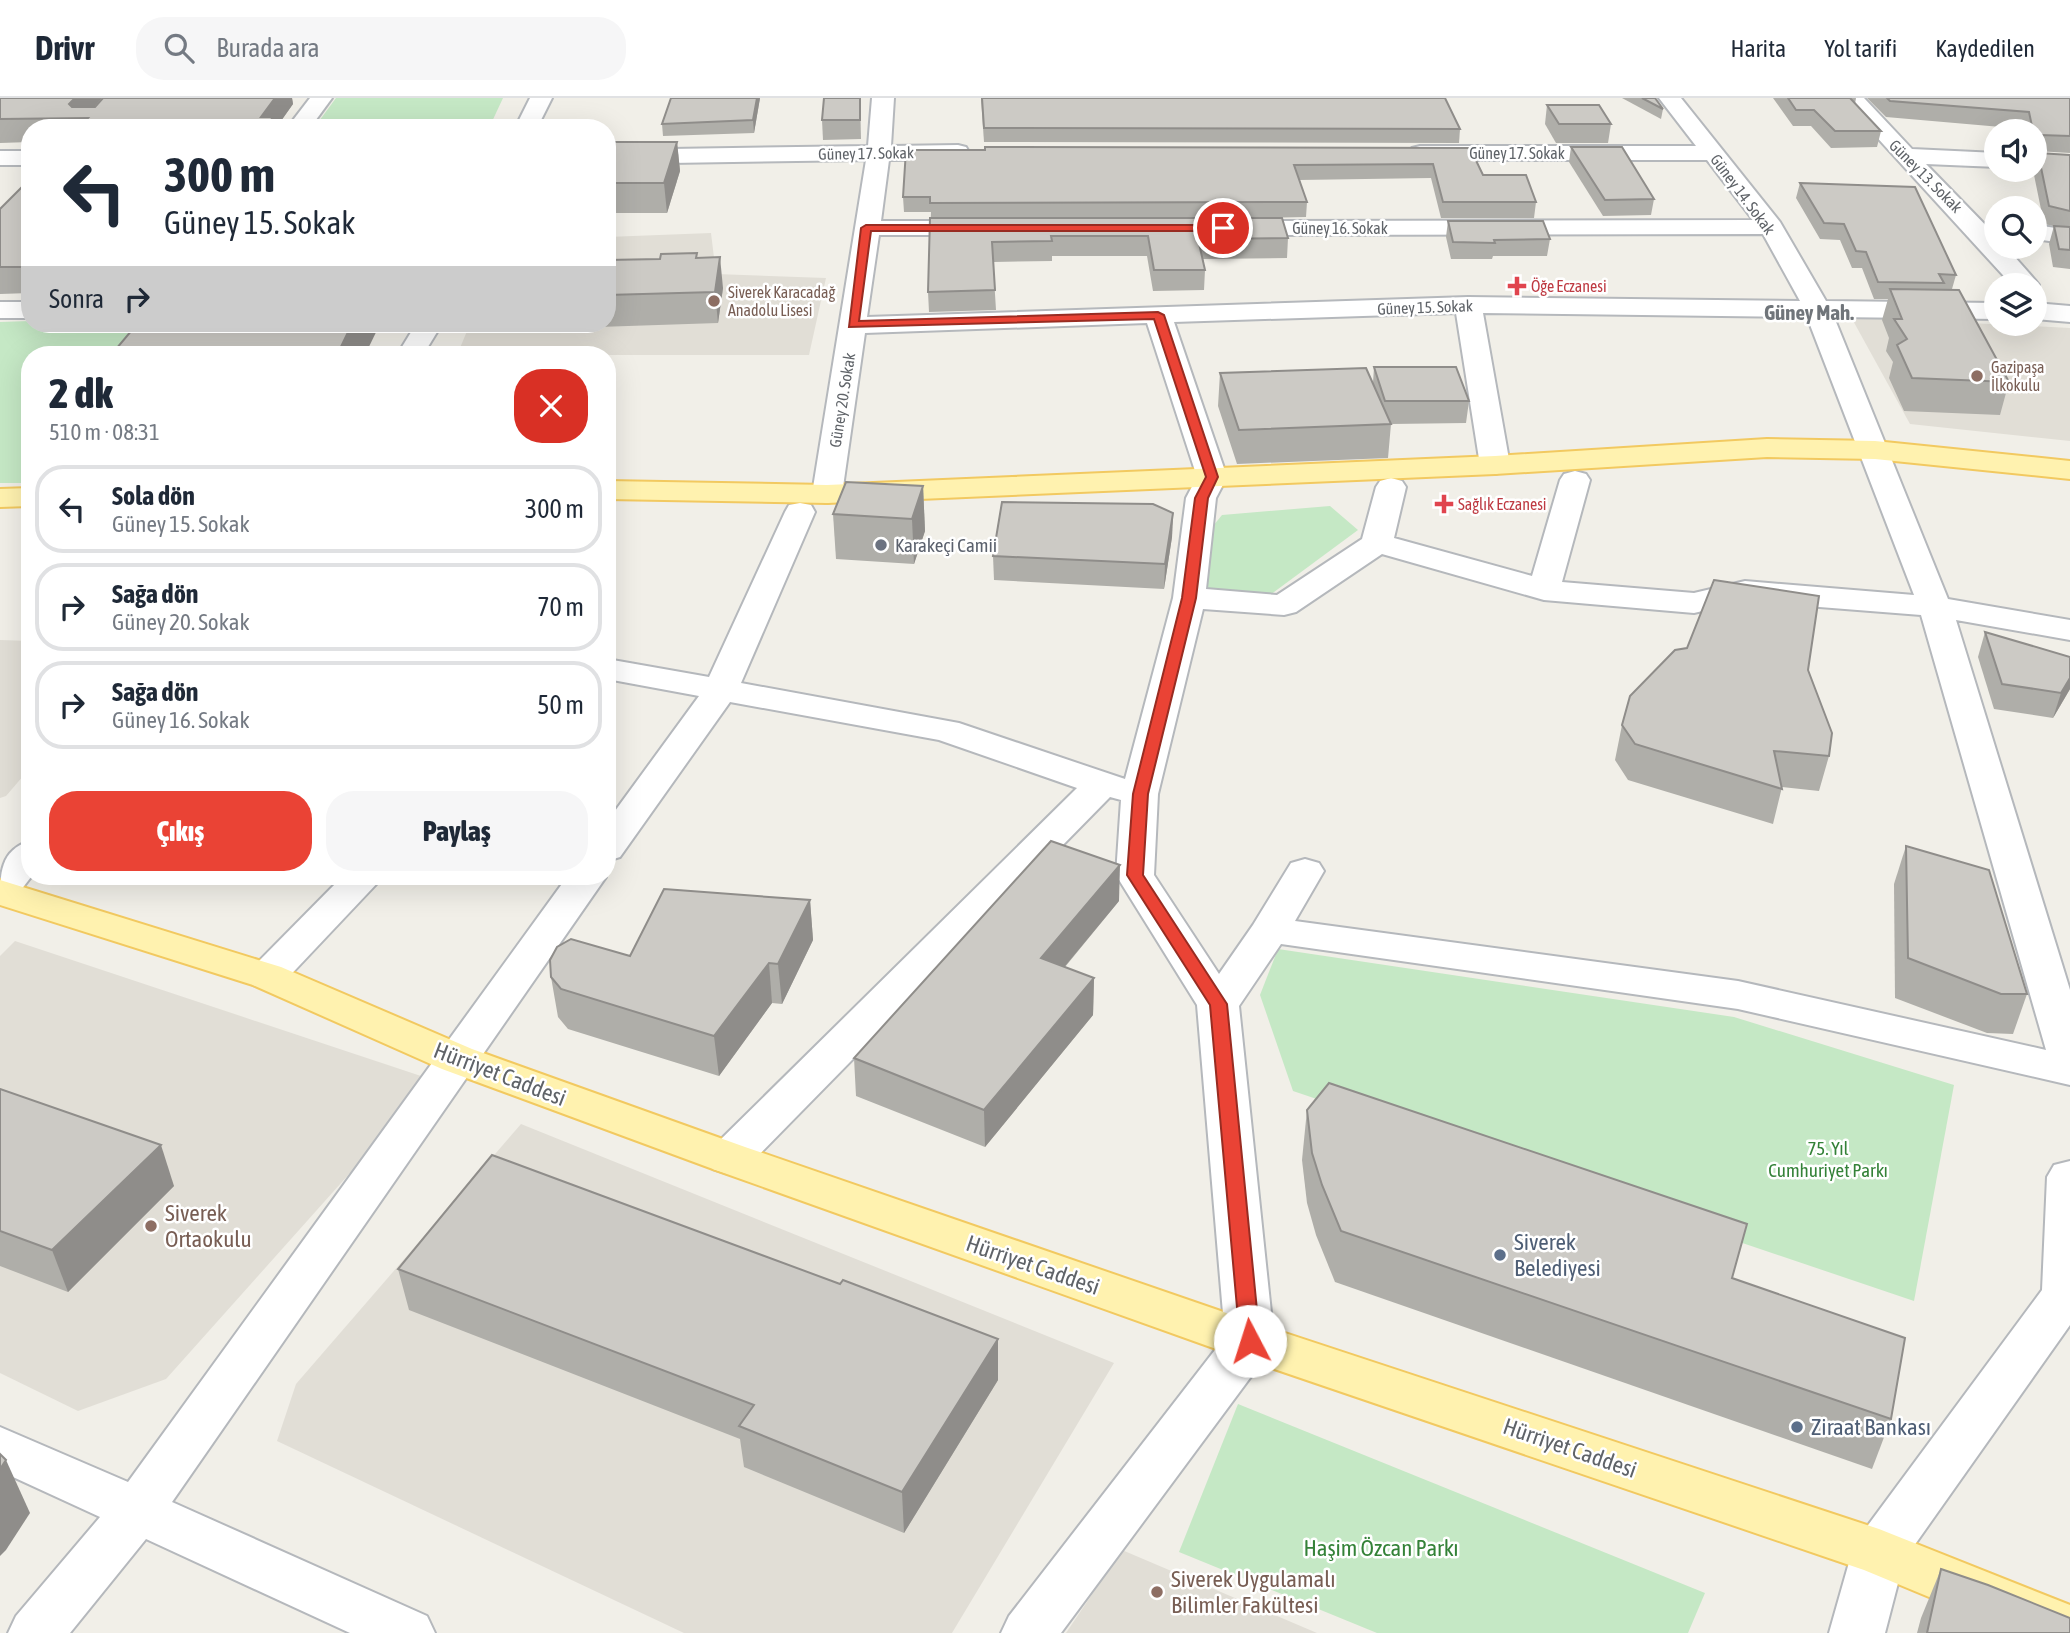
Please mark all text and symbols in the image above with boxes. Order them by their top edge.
search box [136,17,626,80]
text: Drivr [35,29,94,67]
icon: search [160,29,198,67]
text: Burada ara [216,33,320,63]
text: Harita [1730,35,1786,62]
text: Yol tarifi [1824,35,1897,62]
text: Kaydedilen [1935,35,2035,62]
map controls [1984,119,2047,336]
button: sound [1984,119,2047,182]
street label: Güney 13. Sokak [1885,136,1966,217]
street label: Güney 17. Sokak [818,143,914,164]
street label: Güney 17. Sokak [1469,144,1565,163]
text: 300 m [164,146,275,202]
icon: left [49,147,140,238]
street label: Güney 14. Sokak [1706,150,1779,238]
button: search [1984,196,2047,259]
pin [1193,198,1253,258]
text: Güney 15. Sokak [164,204,355,241]
icon: arrive [1204,209,1242,247]
street label: Güney 16. Sokak [1292,219,1388,238]
button: layers [1984,273,2047,336]
place label: Öğe Eczanesi [1531,277,1607,296]
marker: Öğe Eczanesi [1509,278,1525,294]
icon: right [118,280,156,318]
place label: Siverek Karacadağ Anadolu Lisesi [728,283,835,319]
text: Sonra [49,284,104,314]
marker: Siverek Karacadağ Anadolu Lisesi [706,293,722,309]
street label: Güney 15. Sokak [1377,296,1473,319]
district label: Güney Mah. [1764,300,1854,324]
street label: Güney 20. Sokak [826,351,859,449]
place label: Gazipaşa İlkokulu [1991,358,2044,394]
marker: Gazipaşa İlkokulu [1969,368,1985,384]
text: 2 dk [49,369,113,417]
button: close [514,369,588,443]
text: 510 m · 08:31 [49,419,160,445]
text: Sola dön [112,481,195,511]
icon: left [53,490,91,528]
text: 300 m [525,494,584,524]
place label: Sağlık Eczanesi [1458,495,1546,514]
marker: Sağlık Eczanesi [1436,496,1452,512]
text: Güney 15. Sokak [112,511,250,537]
place label: Karakeçi Camii [895,534,997,556]
marker: Karakeçi Camii [873,537,889,553]
text: Sağa dön [112,579,198,609]
icon: right [53,588,91,626]
text: 70 m [537,592,584,622]
text: Güney 20. Sokak [112,609,250,635]
text: Sağa dön [112,677,198,707]
icon: right [53,686,91,724]
text: 50 m [537,690,584,720]
text: Güney 16. Sokak [112,707,250,733]
button: Çıkış [49,791,312,871]
button: Paylaş [326,791,588,871]
street label: Hürriyet Caddesi [430,1037,570,1111]
park label: 75. Yıl Cumhuriyet Parkı [1768,1137,1888,1181]
place label: Siverek Ortaokulu [165,1200,252,1252]
marker: Siverek Ortaokulu [143,1218,159,1234]
place label: Siverek Belediyesi [1514,1229,1601,1281]
street label: Hürriyet Caddesi [963,1230,1103,1300]
marker: Siverek Belediyesi [1492,1247,1508,1263]
position arrow [1213,1304,1287,1378]
street label: Hürriyet Caddesi [1500,1413,1640,1483]
place label: Ziraat Bankası [1811,1414,1931,1440]
marker: Ziraat Bankası [1789,1419,1805,1435]
park label: Haşim Özcan Parkı [1303,1535,1459,1561]
place label: Siverek Uygulamalı Bilimler Fakültesi [1171,1566,1336,1618]
marker: Siverek Uygulamalı Bilimler Fakültesi [1149,1584,1165,1600]

